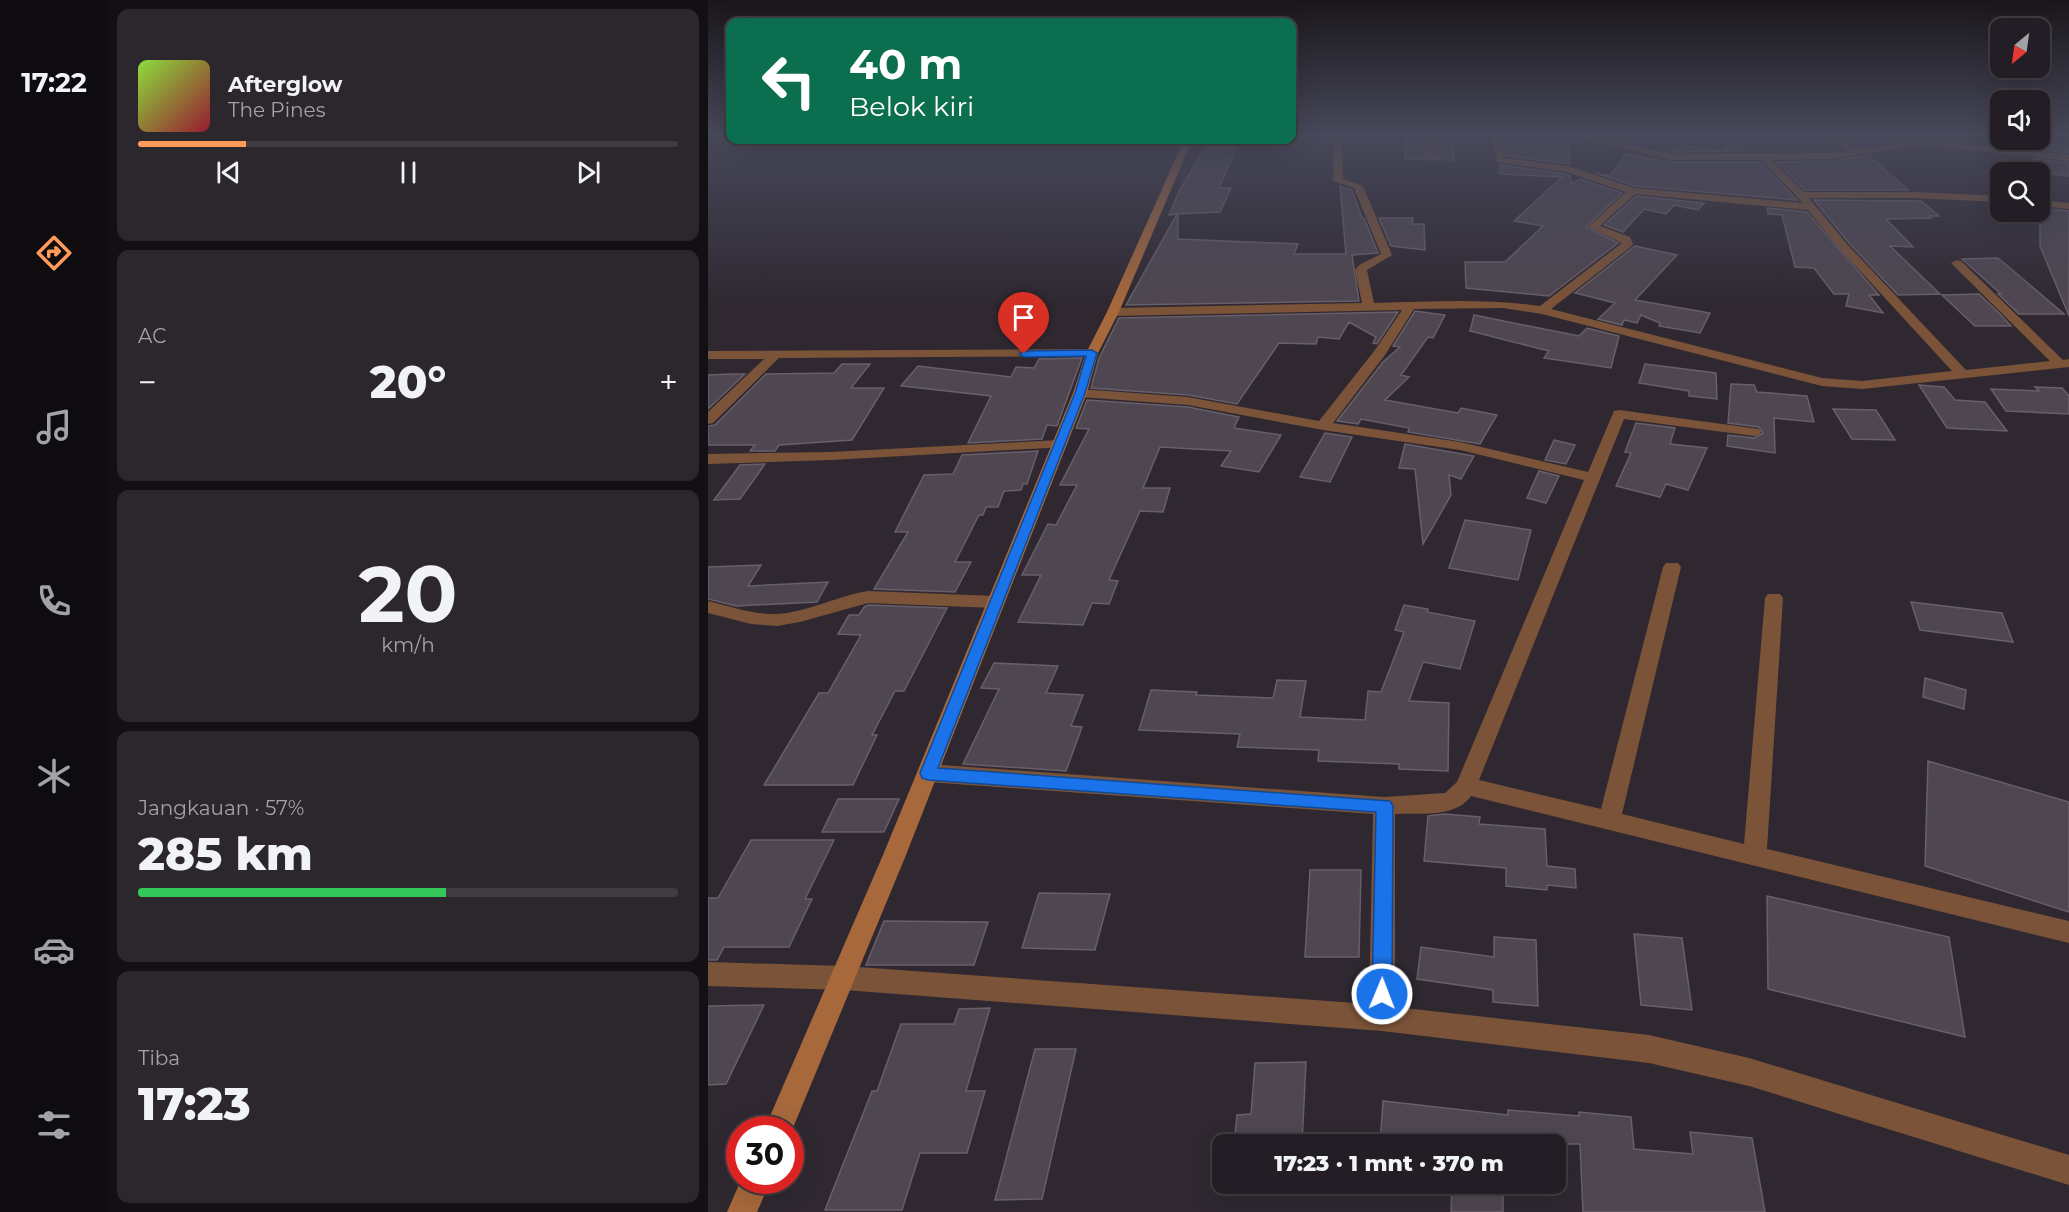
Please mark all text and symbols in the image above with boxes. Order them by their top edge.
north arrow [1990,18,2050,78]
map controls [1990,18,2050,222]
text: 40 m [849,38,962,90]
icon: left [750,42,828,120]
text: 17:22 [21,66,87,99]
text: Afterglow [228,71,342,98]
text: Belok kiri [849,90,974,123]
button: sound [1990,90,2050,150]
text: The Pines [228,98,325,122]
icon: previous [212,156,245,189]
icon: pause [392,156,425,189]
icon: next [572,156,605,189]
button: search [1990,162,2050,222]
icon: directions [33,232,75,274]
pin [998,292,1049,354]
icon: arrive [1007,301,1040,334]
text: AC [138,324,166,348]
text: 20° [370,354,446,409]
text: − [138,362,157,402]
text: + [659,362,678,402]
icon: music [33,406,75,448]
text: 20 [359,546,457,642]
icon: phone [33,580,75,622]
text: km/h [381,633,435,657]
icon: climate [33,755,75,797]
text: Jangkauan · 57% [138,796,304,820]
text: 285 km [138,826,313,881]
icon: car [33,929,75,971]
position arrow [1350,962,1414,1026]
text: Tiba [138,1046,180,1070]
text: 17:23 [138,1076,251,1131]
icon: filters [33,1104,75,1146]
speed limit sign: 30 [726,1116,804,1194]
text: 17:23 · 1 mnt · 370 m [1274,1150,1504,1177]

